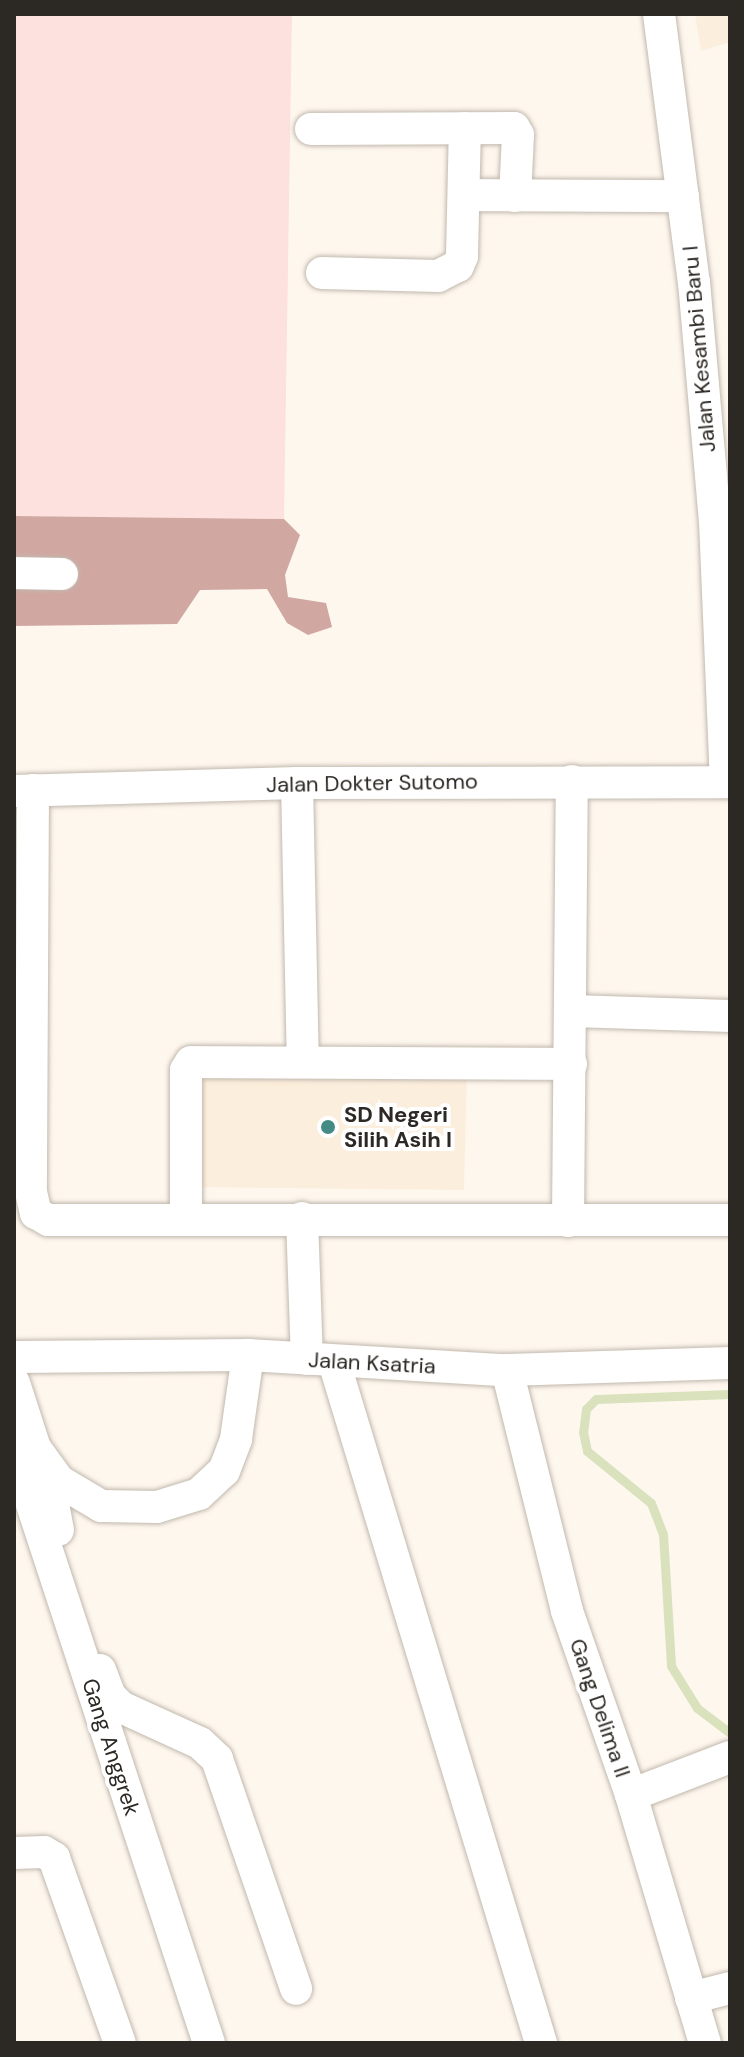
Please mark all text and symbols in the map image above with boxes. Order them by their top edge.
street label: Jalan Kesambi Baru I [677,245,721,453]
street label: Jalan Dokter Sutomo [266,768,478,798]
place label: SD Negeri Silih Asih I [344,1101,452,1152]
marker: SD Negeri Silih Asih I [319,1118,337,1136]
street label: Jalan Ksatria [308,1346,436,1380]
street label: Gang Delima II [564,1635,636,1781]
street label: Gang Anggrek [76,1675,146,1819]

